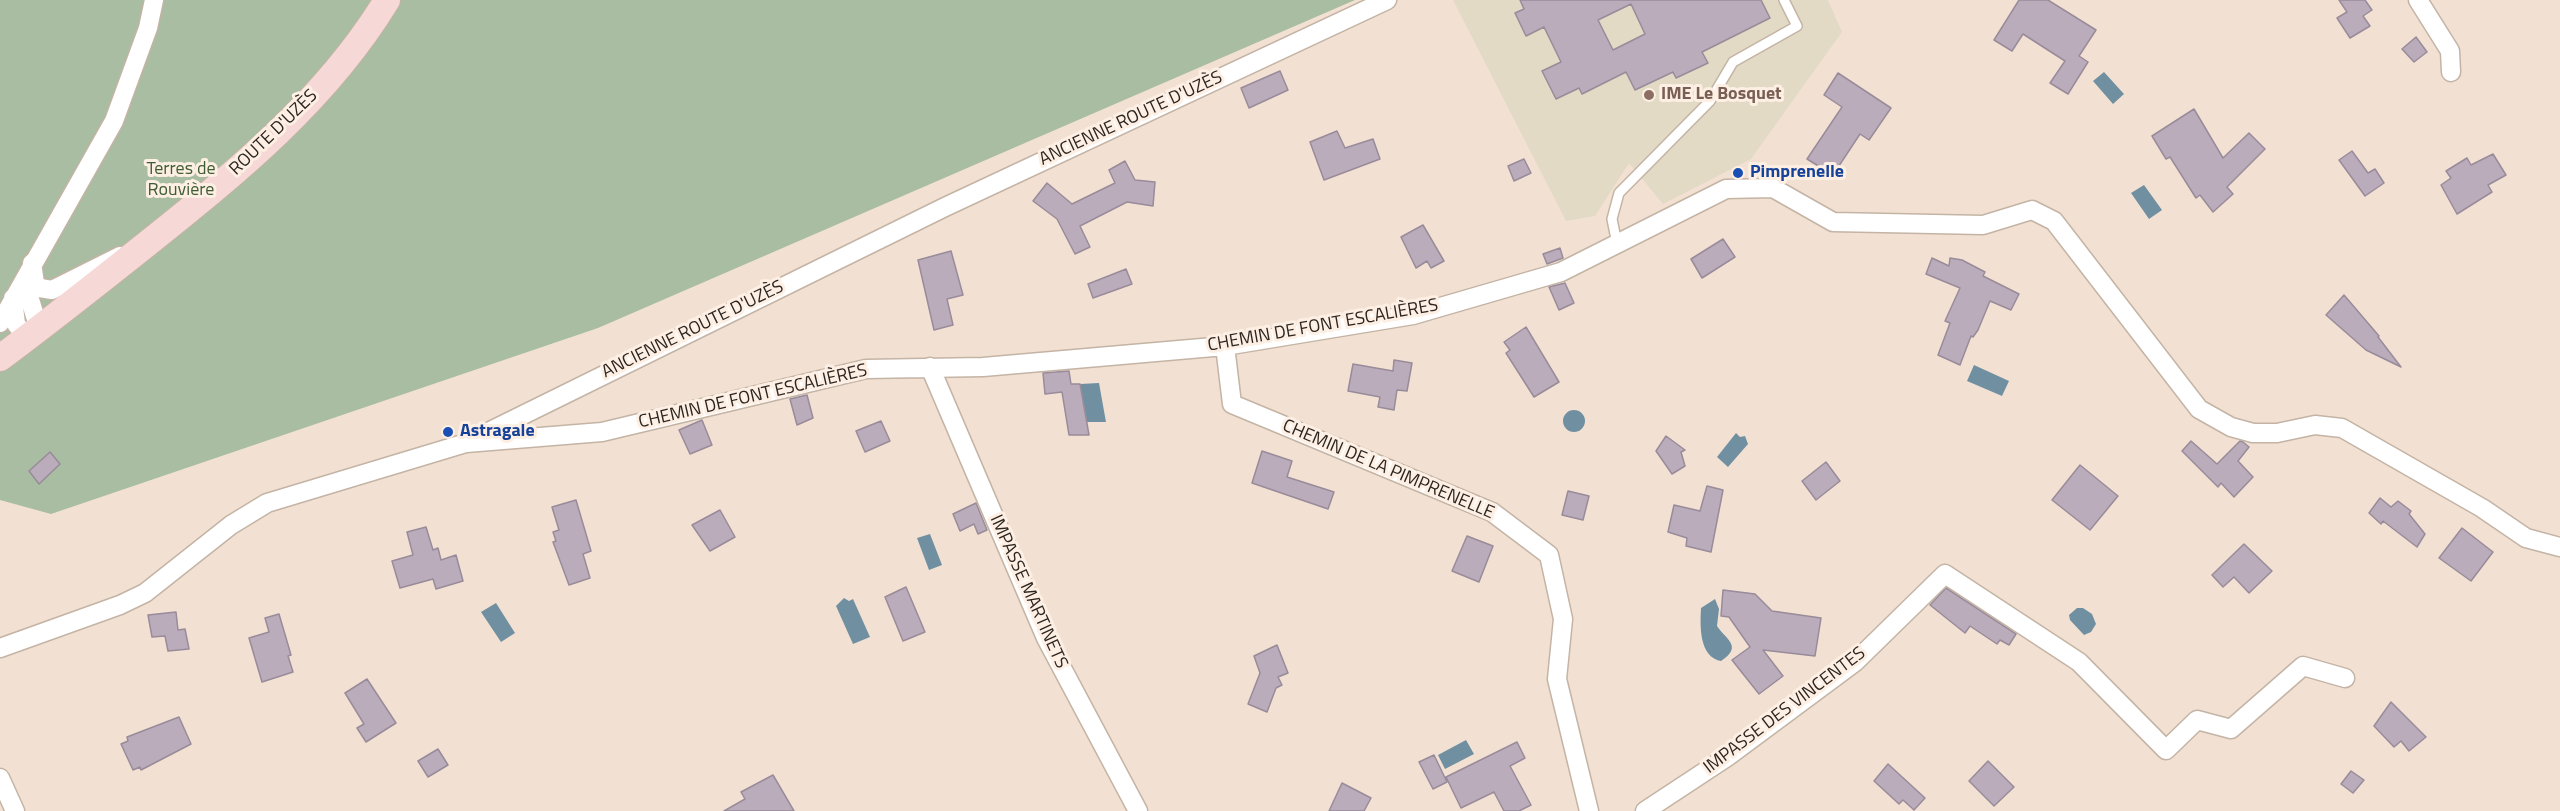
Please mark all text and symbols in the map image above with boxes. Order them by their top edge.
street label: ANCIENNE ROUTE D'UZÈS [1036,67,1226,171]
place label: IME Le Bosquet [1661,84,1782,106]
street label: ROUTE D'UZÈS [225,86,323,180]
marker: IME Le Bosquet [1642,88,1656,102]
park label: Terres de Rouvière [146,159,216,201]
place label: Pimprenelle [1750,162,1844,184]
marker: Pimprenelle [1731,166,1745,180]
street label: ANCIENNE ROUTE D'UZÈS [599,277,787,383]
street label: CHEMIN DE FONT ESCALIÈRES [1206,295,1440,357]
street label: CHEMIN DE FONT ESCALIÈRES [637,360,869,434]
street label: CHEMIN DE LA PIMPRENELLE [1279,416,1497,524]
place label: Astragale [460,421,535,443]
marker: Astragale [441,425,455,439]
street label: IMPASSE MARTINETS [984,512,1072,672]
street label: IMPASSE DES VINCENTES [1700,643,1870,779]

